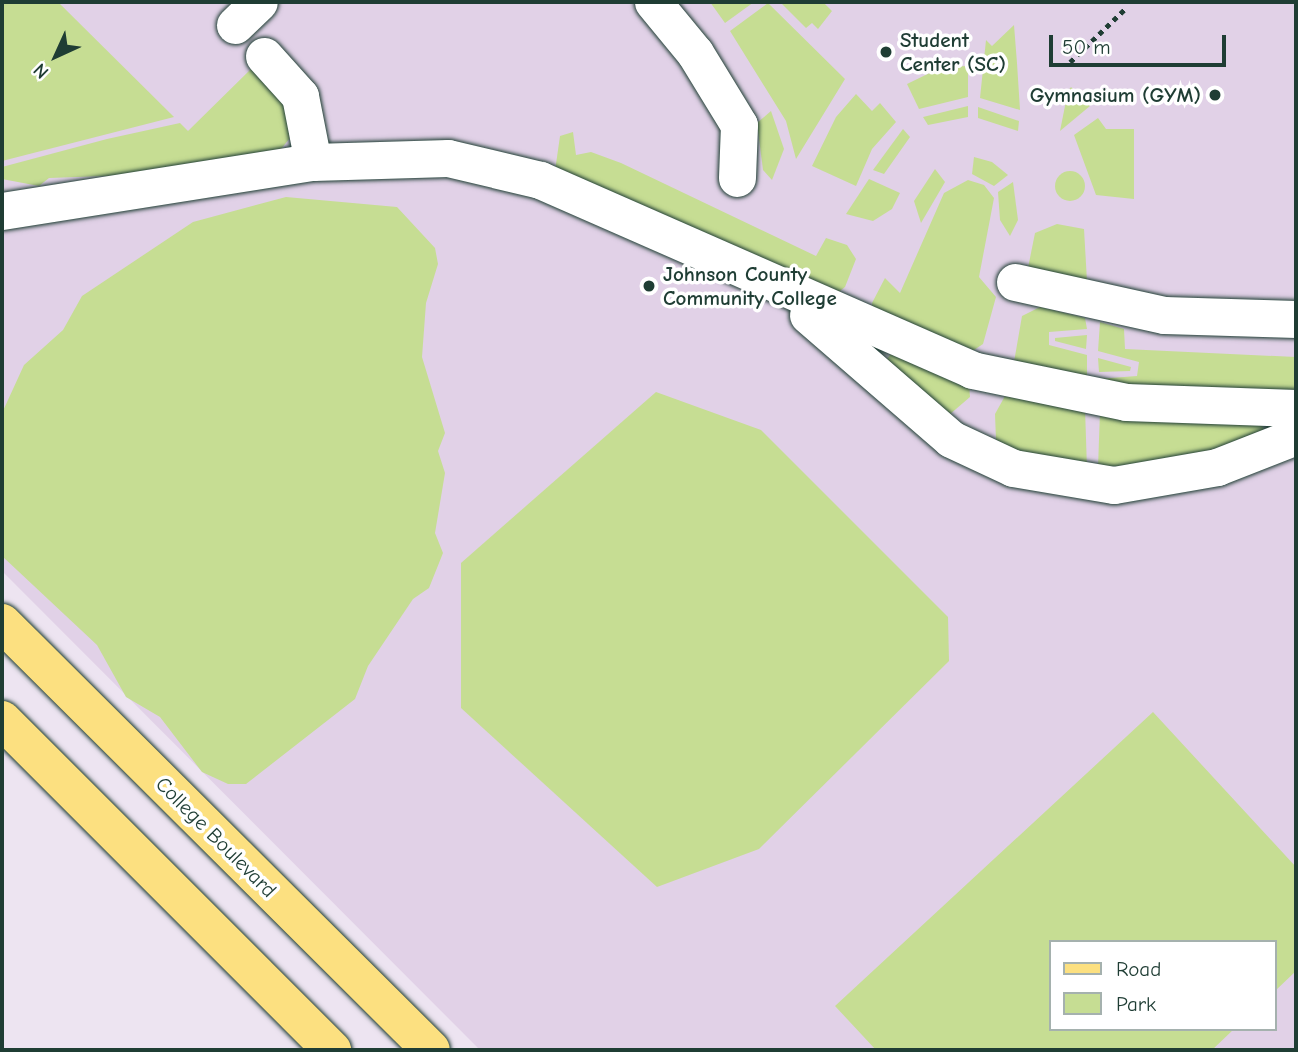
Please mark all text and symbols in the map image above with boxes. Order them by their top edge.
north arrow [21,21,91,91]
scale bar [1053,21,1230,65]
place label: Student Center (SC) [900,27,1006,77]
text: 50 m [1062,35,1111,59]
marker: Student Center (SC) [878,44,894,60]
text: N [29,59,53,83]
place label: Gymnasium (GYM) [1030,82,1201,108]
marker: Gymnasium (GYM) [1207,87,1223,103]
place label: Johnson County Community College [663,261,837,311]
marker: Johnson County Community College [641,278,657,294]
street label: College Boulevard [150,771,282,903]
legend [1050,940,1277,1031]
text: Road [1116,957,1161,981]
text: Park [1116,992,1156,1016]

